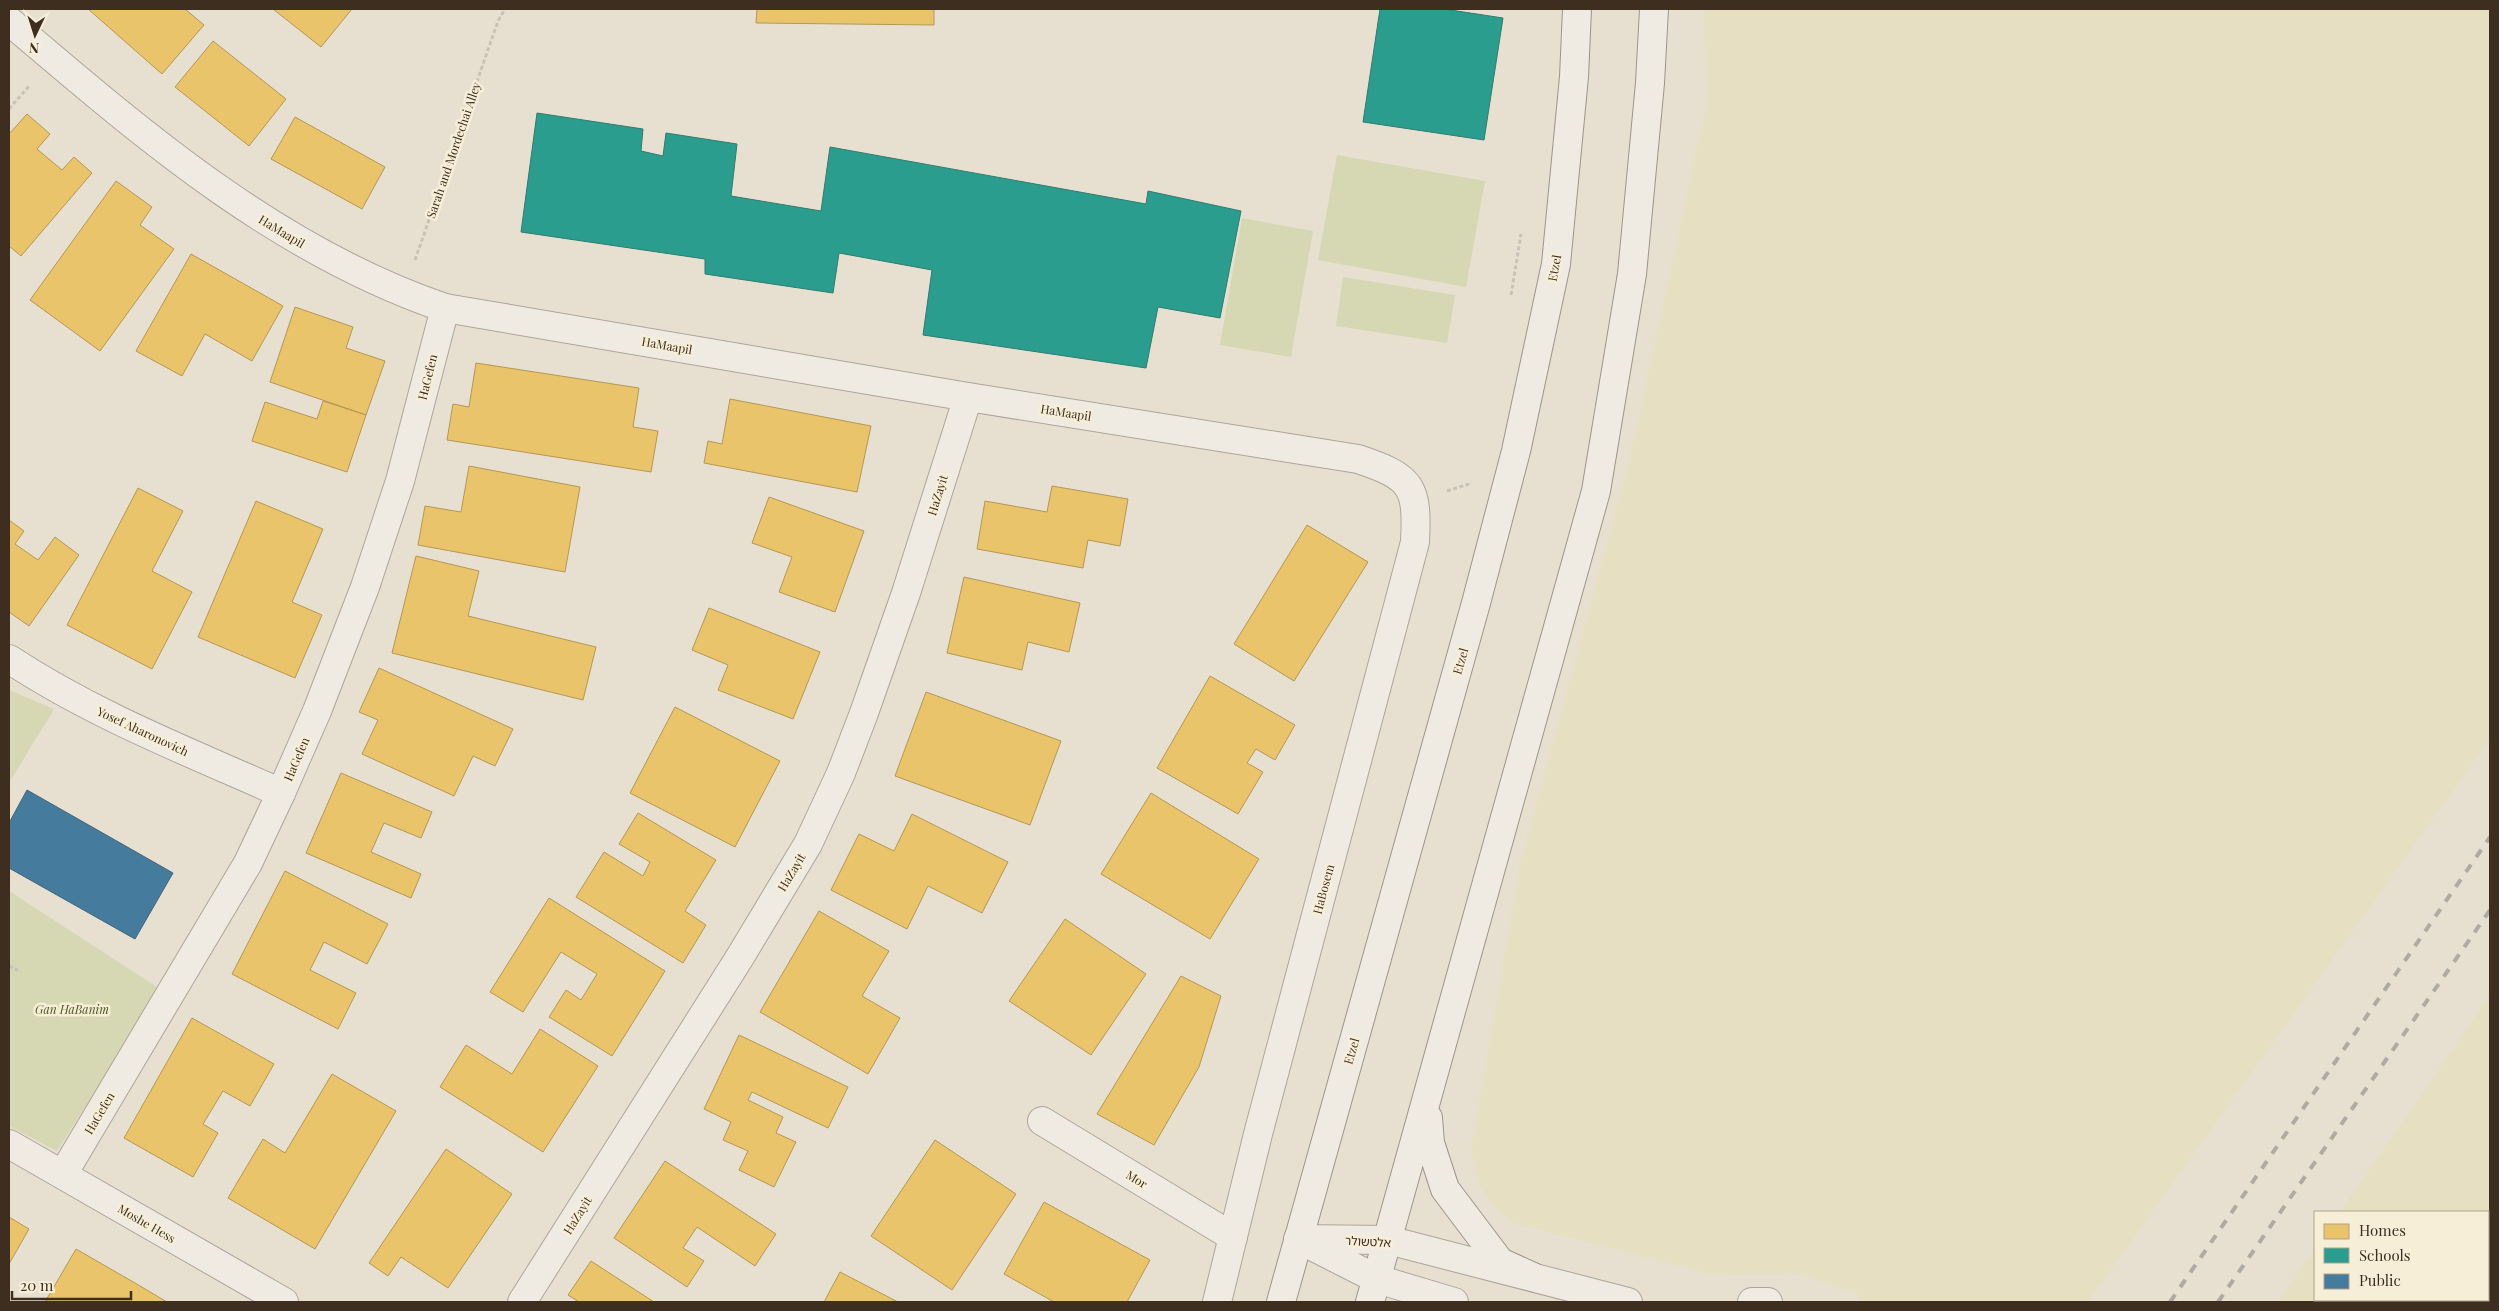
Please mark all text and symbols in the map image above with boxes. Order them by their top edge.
north arrow [10,10,60,60]
text: N [28,39,40,58]
street label: Sarah and Mordechai Alley [422,80,484,220]
street label: HaMaapil [256,211,309,251]
street label: Etzel [1544,253,1564,283]
street label: HaMaapil [640,333,694,357]
street label: HaGefen [414,352,440,402]
street label: HaMaapil [1039,400,1093,424]
street label: HaZayit [923,472,951,517]
street label: Etzel [1449,645,1472,676]
street label: Yosef Aharonovich [94,702,191,759]
street label: HaGefen [280,734,312,784]
street label: HaZayit [773,849,809,894]
street label: HaBosem [1309,862,1337,916]
park label: Gan HaBanim [35,1001,109,1017]
street label: Etzel [1340,1035,1363,1066]
street label: HaGefen [80,1089,118,1137]
street label: Mor [1123,1166,1151,1192]
street label: HaZayit [559,1192,595,1237]
street label: Moshe Hess [115,1200,179,1246]
legend [2314,1211,2489,1301]
text: Homes [2359,1220,2406,1240]
street label: אלטשולר [1345,1232,1392,1250]
text: Schools [2359,1245,2411,1265]
scale bar [12,1268,131,1300]
text: Public [2359,1270,2401,1290]
text: 20 m [20,1275,54,1295]

